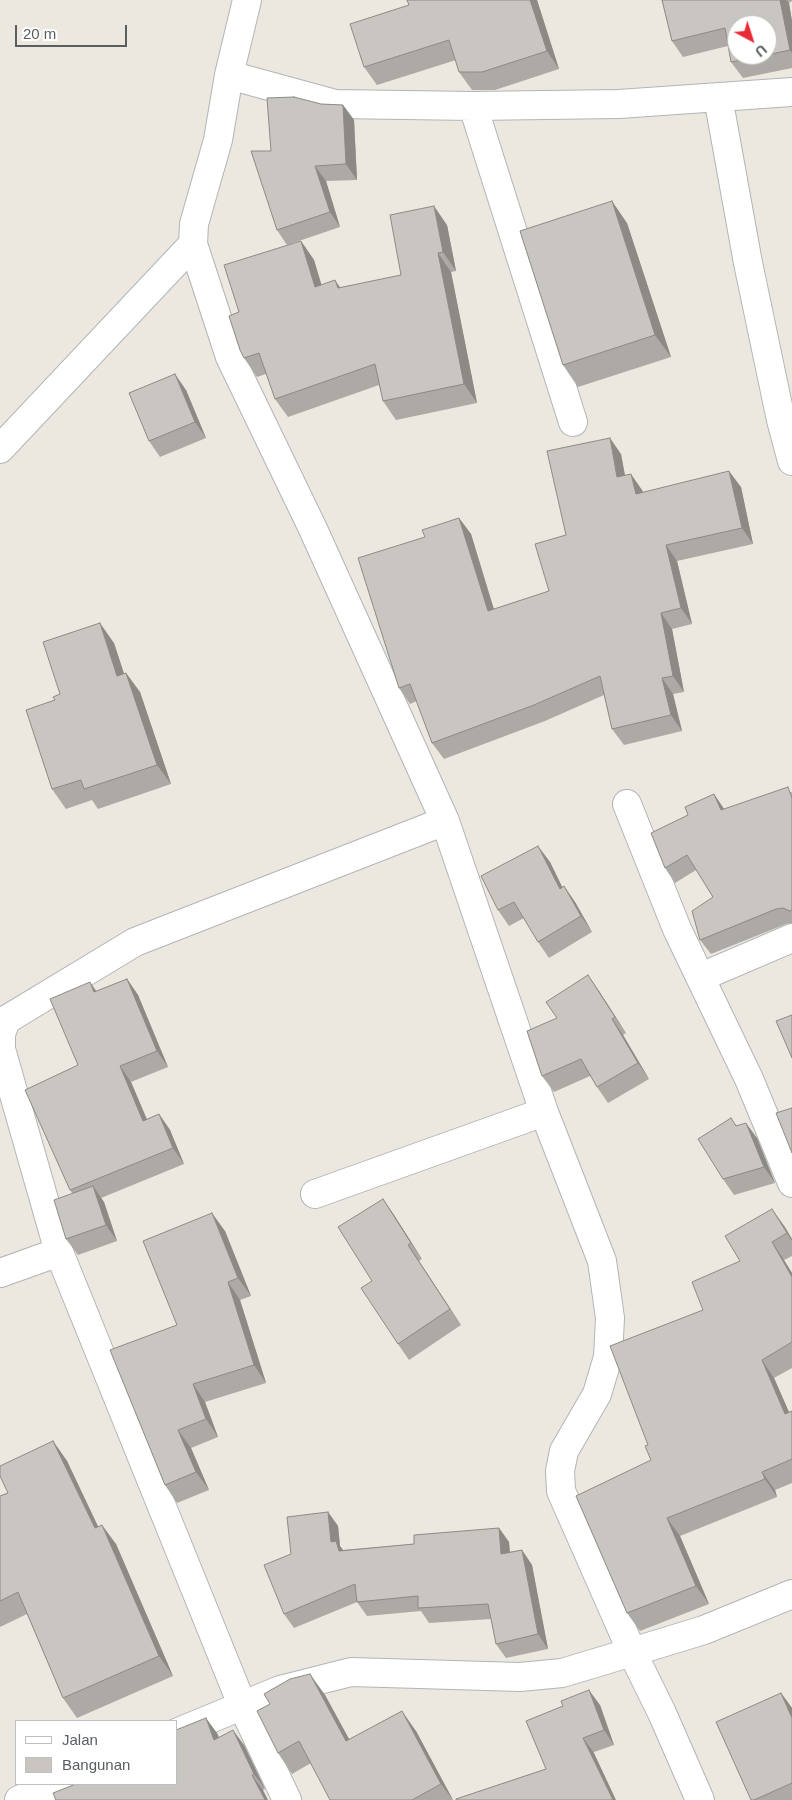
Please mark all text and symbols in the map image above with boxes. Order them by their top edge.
scale bar [18,15,130,47]
north arrow [727,15,777,65]
text: 20 m [23,25,56,42]
text: U [752,41,770,60]
legend [15,1720,178,1785]
text: Jalan [62,1731,98,1748]
text: Bangunan [62,1756,130,1773]

